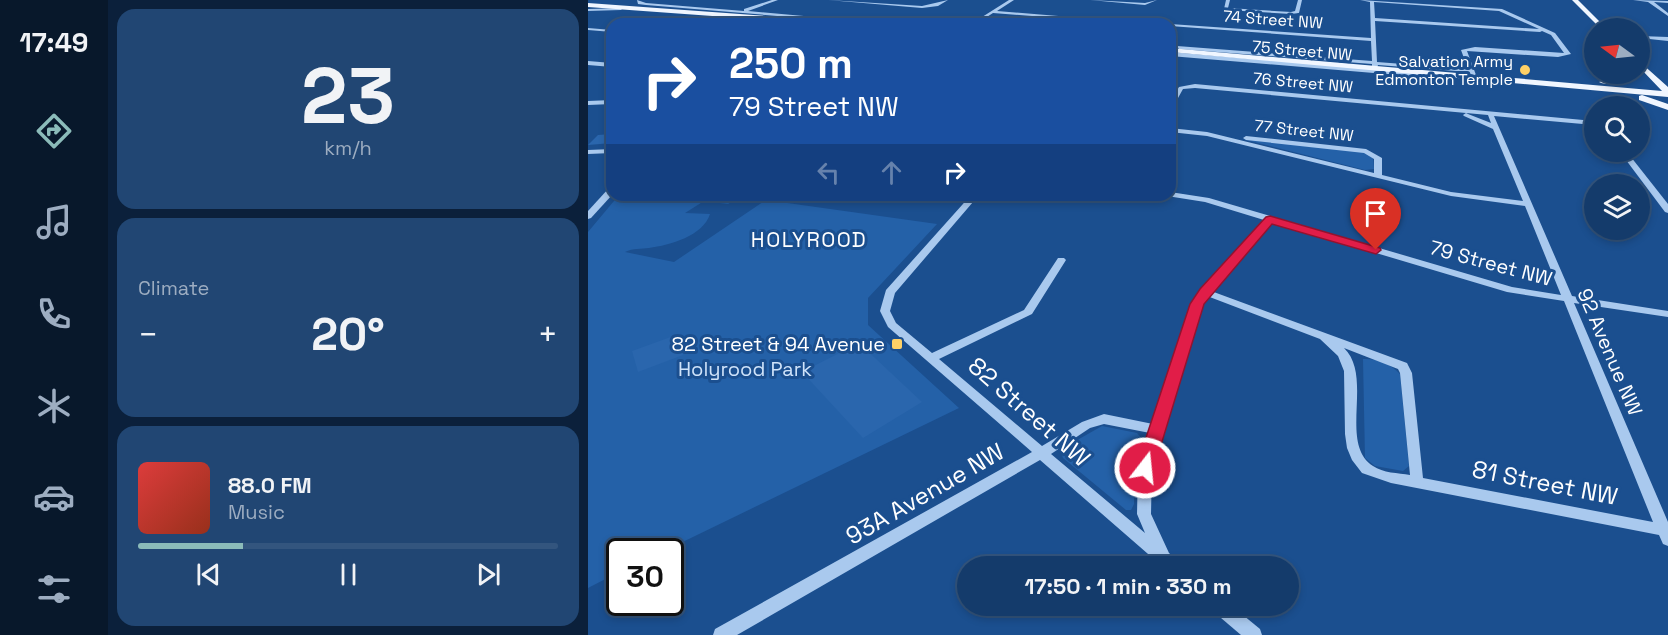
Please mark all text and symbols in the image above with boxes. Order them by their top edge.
street label: 74 Street NW [1222,6,1323,33]
north arrow [1584,18,1650,84]
map controls [1584,18,1650,240]
text: 17:49 [19,25,89,60]
street label: 75 Street NW [1251,36,1353,65]
text: 250 m [729,37,853,90]
icon: right [630,42,708,120]
text: 23 [301,46,395,146]
place label: Salvation Army Edmonton Temple [1375,51,1513,90]
marker: Salvation Army Edmonton Temple [1518,63,1532,77]
street label: 76 Street NW [1252,68,1354,97]
text: 79 Street NW [729,89,899,124]
button: search [1584,96,1650,162]
icon: directions [33,110,75,152]
street label: 77 Street NW [1253,115,1355,146]
text: km/h [324,135,372,161]
icon: left [812,156,845,189]
icon: ahead [875,156,908,189]
icon: right [938,156,971,189]
button: layers [1584,174,1650,240]
pin [1350,188,1401,250]
icon: arrive [1359,197,1392,230]
icon: music [33,201,75,243]
district label: HOLYROOD [751,226,867,253]
street label: 79 Street NW [1427,234,1555,292]
text: Climate [138,275,209,301]
street label: 92 Avenue NW [1572,284,1648,420]
icon: phone [33,293,75,335]
text: 20° [311,306,385,363]
text: − [138,314,158,356]
text: + [538,314,558,356]
place label: 82 Street & 94 Avenue [672,331,885,357]
marker: 82 Street & 94 Avenue [890,337,904,351]
street label: 82 Street NW [962,350,1097,473]
park label: Holyrood Park [678,356,812,382]
icon: climate [33,385,75,427]
street label: 93A Avenue NW [840,436,1009,551]
position arrow [1113,436,1177,500]
street label: 81 Street NW [1470,453,1620,512]
text: 88.0 FM [228,471,312,499]
icon: car [33,476,75,518]
text: Music [228,499,285,525]
speed limit sign: 30 [606,538,684,616]
icon: previous [192,558,225,591]
icon: pause [332,558,365,591]
icon: next [472,558,505,591]
icon: filters [33,568,75,610]
text: 17:50 · 1 min · 330 m [1024,572,1232,600]

